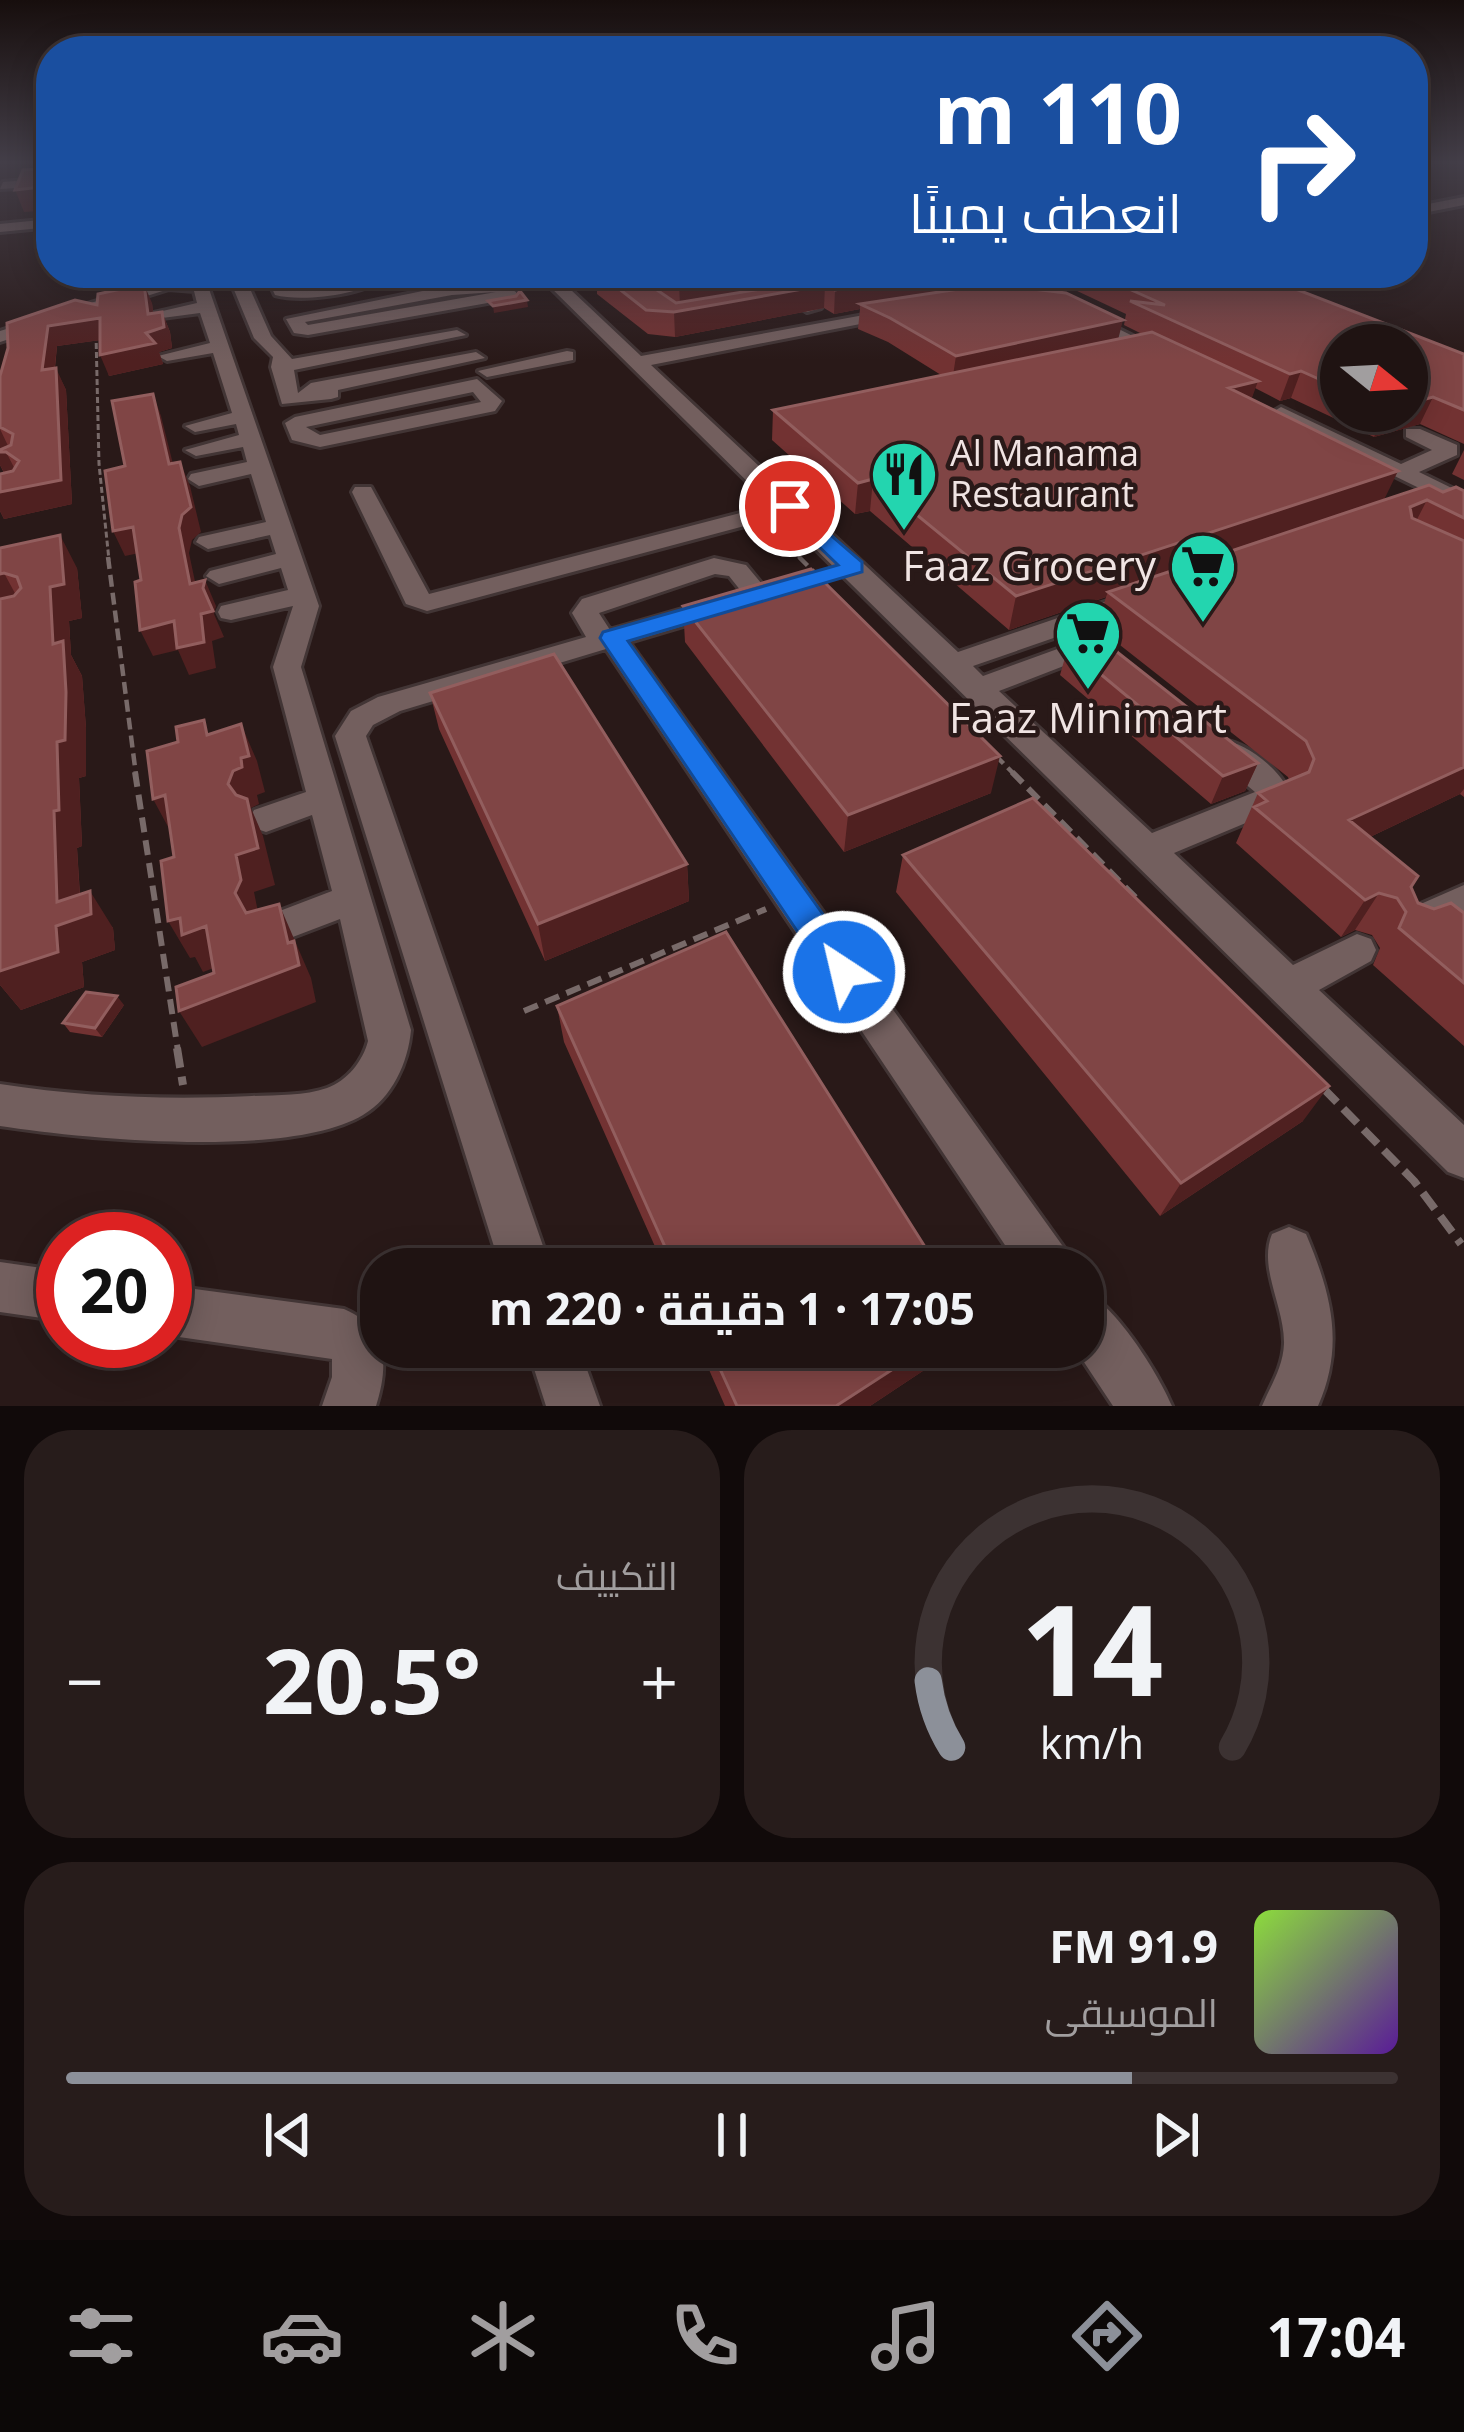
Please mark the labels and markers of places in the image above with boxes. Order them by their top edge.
place label: Al Manama Restaurant [950,428,1139,518]
restaurant icon: Al Manama Restaurant [869,439,939,533]
pin [739,455,841,557]
supermarket icon: Faaz Grocery [1168,531,1238,625]
place label: Faaz Grocery [902,536,1157,593]
supermarket icon: Faaz Minimart [1053,598,1123,692]
place label: Faaz Minimart [949,688,1227,745]

